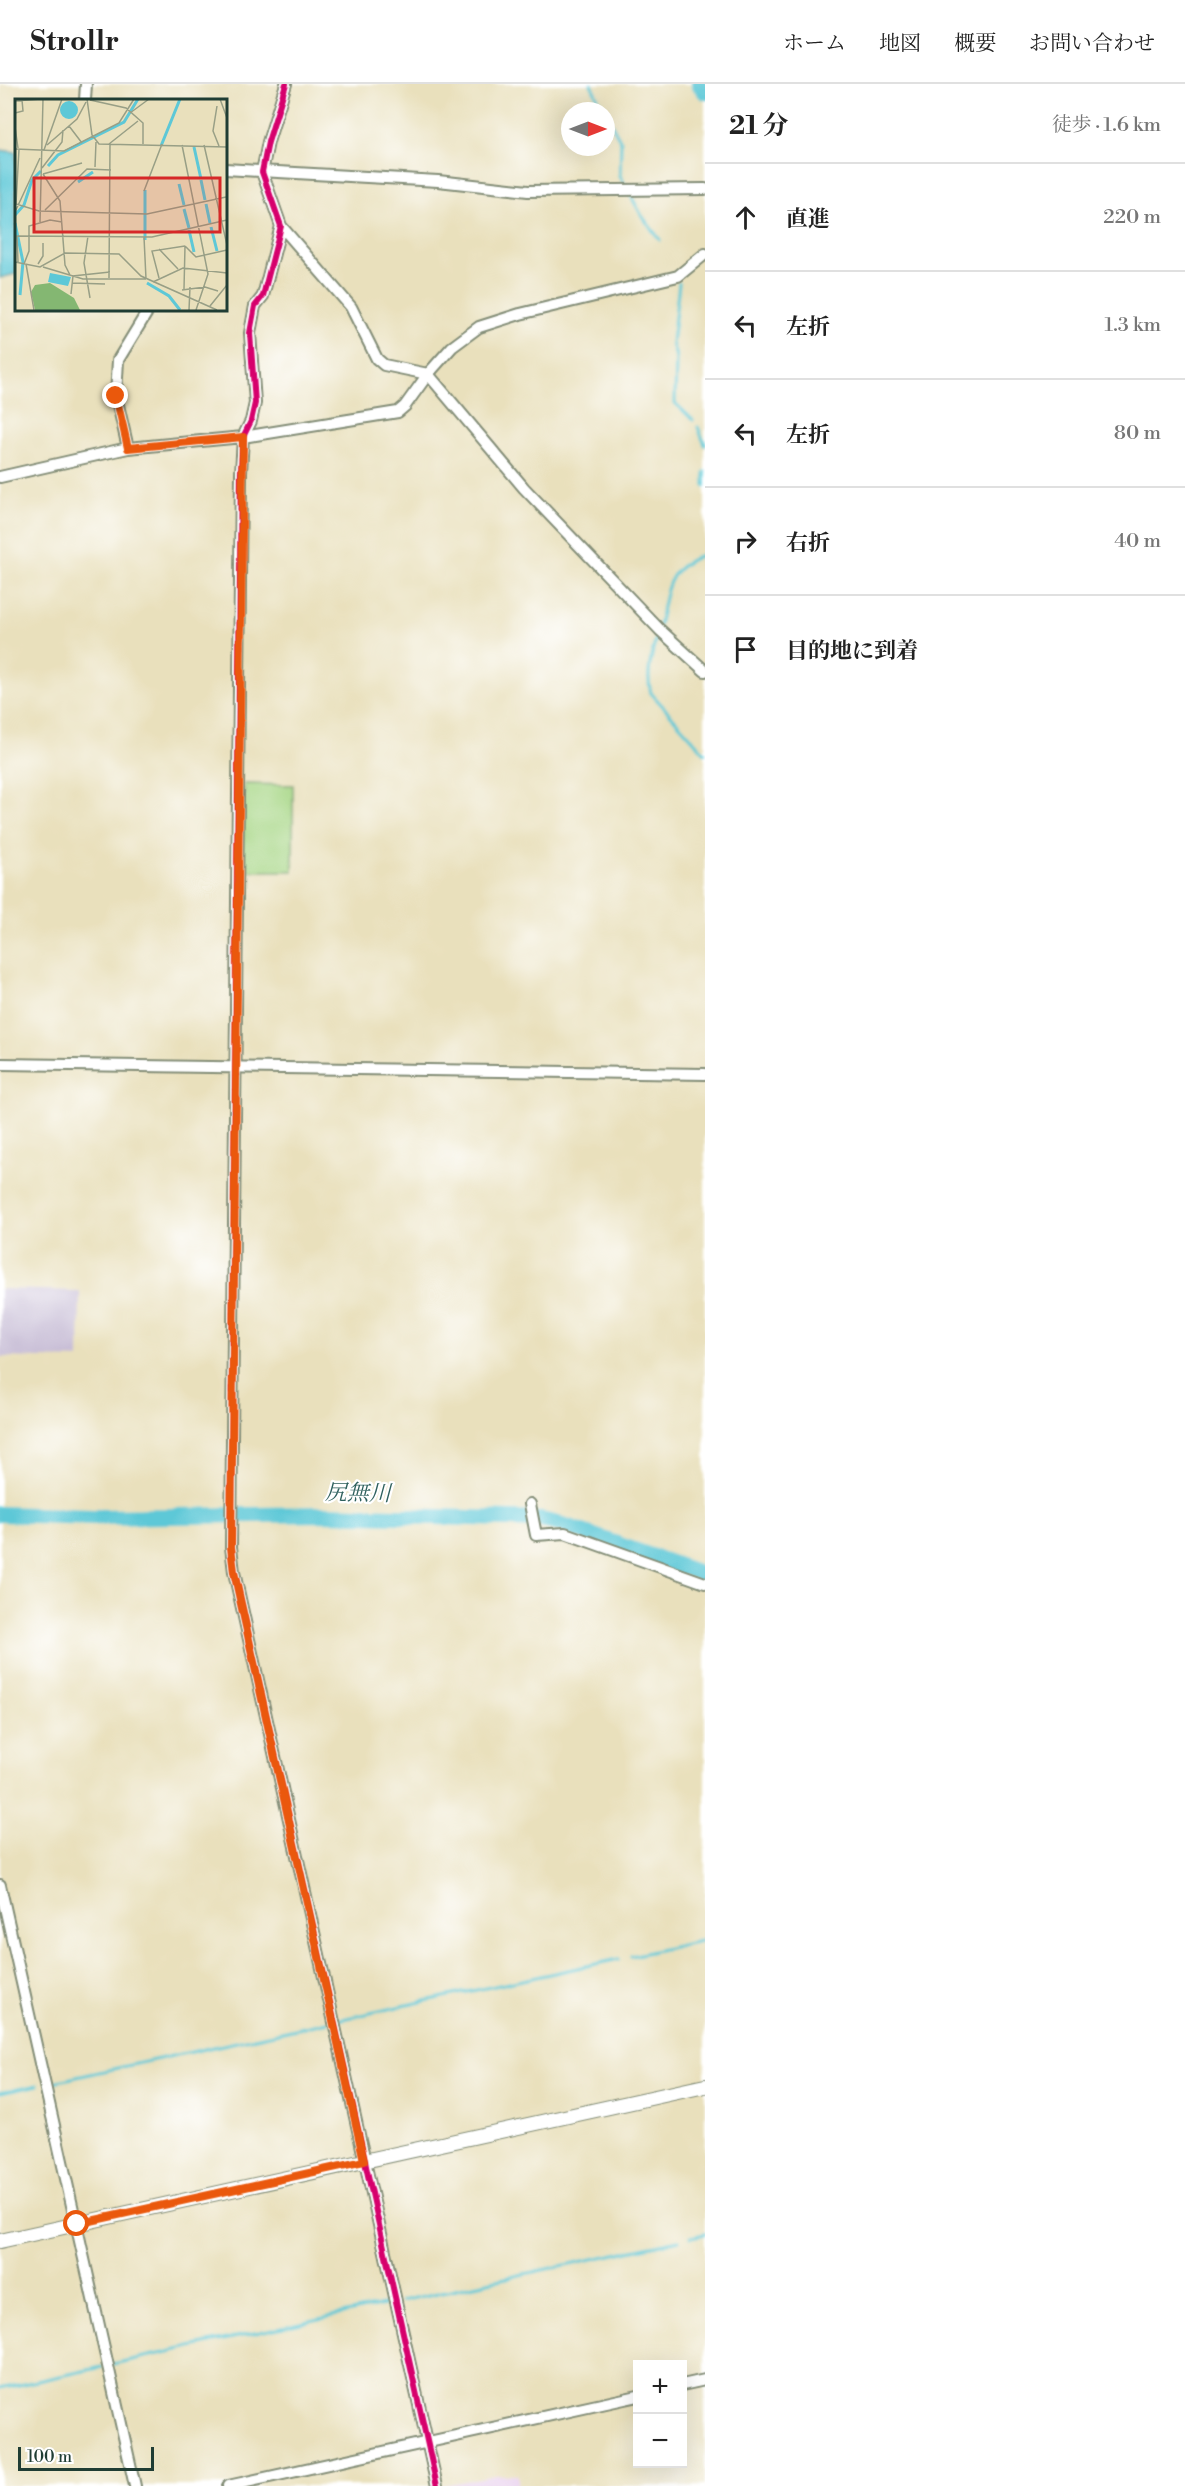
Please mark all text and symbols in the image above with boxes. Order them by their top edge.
text: Strollr [30,24,119,59]
text: ホーム [783,31,846,57]
text: 地図 [879,31,921,57]
text: 概要 [954,31,996,57]
text: お問い合わせ [1029,31,1155,57]
inset map [15,99,226,310]
north arrow [561,102,615,156]
text: 21 分 [729,110,788,142]
text: 徒歩 · 1.6 km [1052,113,1161,138]
icon: ahead [729,201,762,234]
text: 220 m [1103,205,1161,230]
text: 直進 [786,206,830,233]
icon: left [729,309,762,342]
text: 1.3 km [1104,313,1161,338]
text: 左折 [786,314,830,341]
route end [102,382,128,408]
icon: left [729,417,762,450]
text: 80 m [1114,421,1161,446]
text: 左折 [786,422,830,449]
icon: right [729,525,762,558]
text: 40 m [1114,529,1161,554]
text: 右折 [786,530,830,557]
icon: arrive [729,633,762,666]
text: 目的地に到着 [786,638,918,665]
water label: 尻無川 [325,1479,393,1508]
route start [63,2210,89,2236]
map controls [633,2360,687,2468]
button: + [633,2360,687,2414]
button: − [633,2414,687,2468]
scale bar [18,2444,154,2472]
text: 100 m [27,2447,72,2467]

